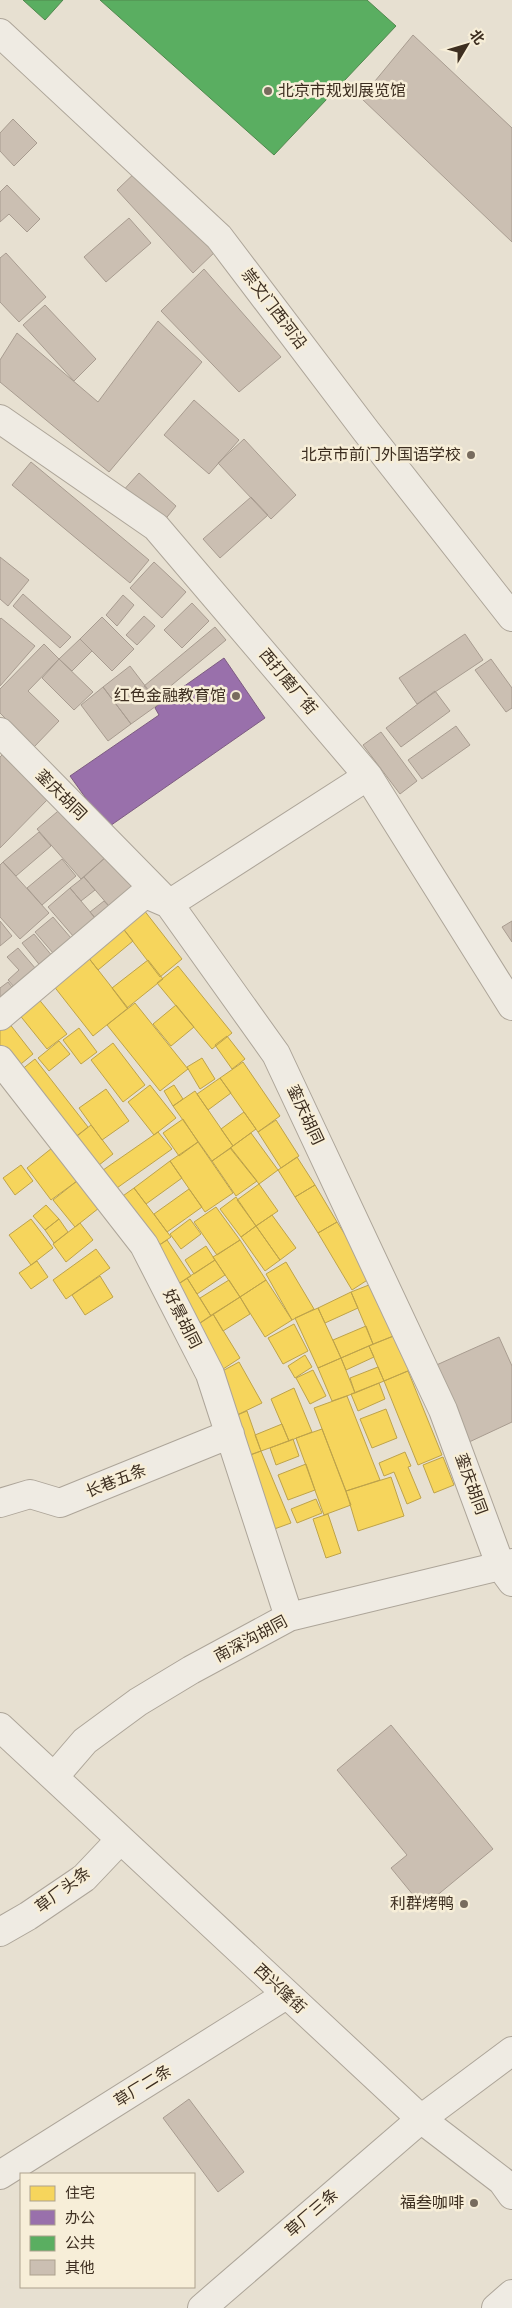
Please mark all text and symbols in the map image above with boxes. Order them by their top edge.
north arrow [442,20,492,70]
text: 北 [464,25,489,49]
place label: 北京市规划展览馆 [278,79,406,103]
marker: 北京市规划展览馆 [262,85,274,97]
street label: 崇文门西河沿 [236,263,312,355]
place label: 北京市前门外国语学校 [301,443,461,467]
marker: 北京市前门外国语学校 [465,449,477,461]
street label: 西打磨厂街 [253,644,323,720]
place label: 红色金融教育馆 [114,684,226,708]
marker: 红色金融教育馆 [230,690,242,702]
street label: 銮庆胡同 [30,764,92,826]
street label: 銮庆胡同 [281,1081,329,1149]
street label: 好景胡同 [157,1285,207,1353]
street label: 銮庆胡同 [449,1450,493,1518]
street label: 长巷五条 [82,1458,150,1504]
street label: 南深沟胡同 [210,1610,292,1668]
street label: 草厂头条 [30,1861,96,1919]
place label: 利群烤鸭 [390,1892,454,1916]
marker: 利群烤鸭 [458,1898,470,1910]
street label: 西兴隆街 [248,1958,312,2020]
street label: 草厂二条 [109,2059,177,2113]
legend [20,2173,195,2288]
text: 住宅 [65,2182,95,2205]
street label: 草厂三条 [280,2183,344,2243]
place label: 福叁咖啡 [400,2191,464,2215]
marker: 福叁咖啡 [468,2197,480,2209]
text: 办公 [65,2207,95,2230]
text: 公共 [65,2232,95,2255]
text: 其他 [65,2257,95,2280]

